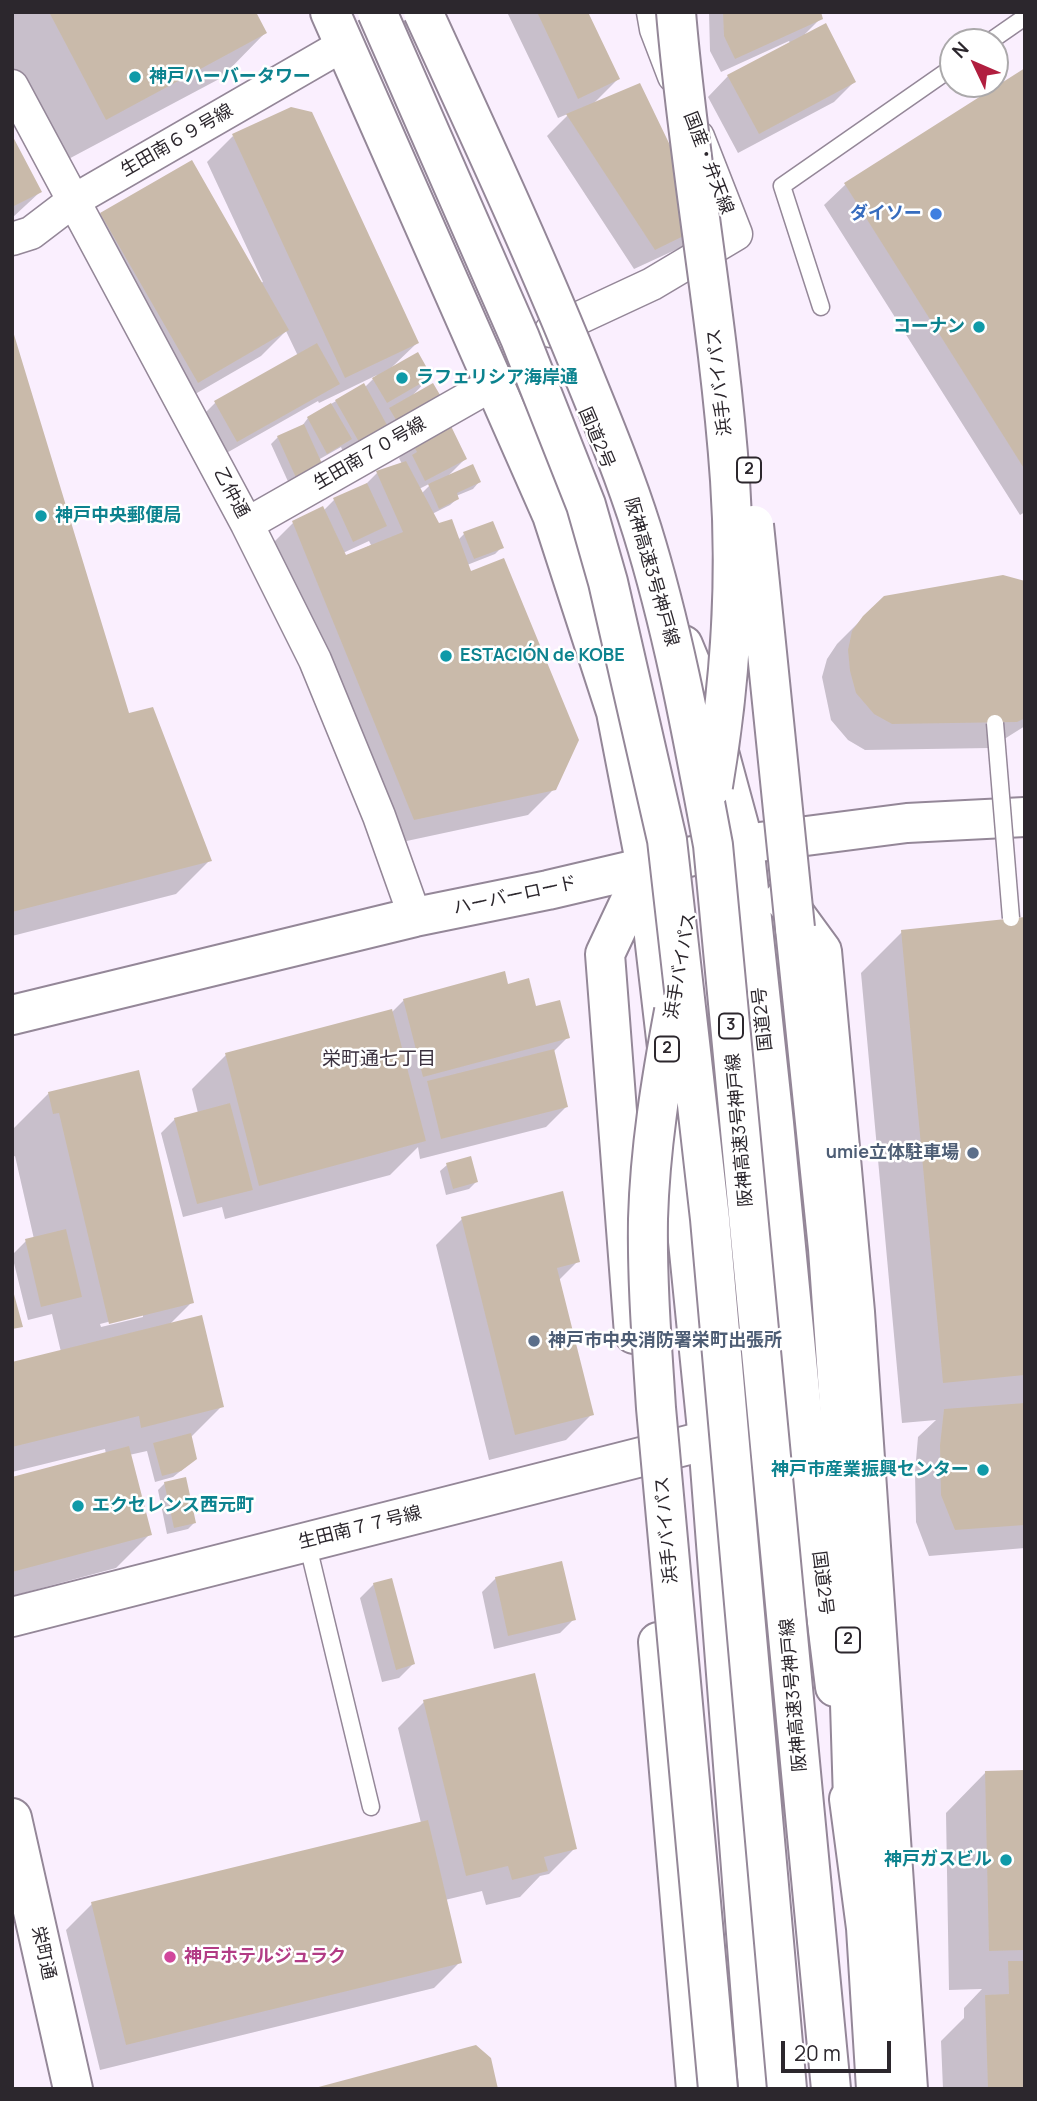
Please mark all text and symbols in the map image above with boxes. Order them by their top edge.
north arrow [939,28,1009,98]
text: N [946,36,974,64]
place label: 神戸ハーバータワー [149,66,311,88]
marker: 神戸ハーバータワー [127,69,143,85]
street label: 生田南６９号線 [117,100,237,182]
street label: 国産・弁天線 [679,109,737,217]
place label: ダイソー [850,203,922,225]
marker: ダイソー [928,206,944,222]
place label: コーナン [893,316,965,338]
marker: コーナン [971,319,987,335]
street label: 浜手バイパス [704,327,736,437]
place label: ラフェリシア海岸通 [416,367,578,389]
marker: ラフェリシア海岸通 [394,370,410,386]
street label: 国道2号 [574,404,618,472]
street label: 生田南７０号線 [310,413,430,495]
road number: 2 [737,457,761,482]
street label: 乙仲通 [209,464,253,522]
street label: 阪神高速3号神戸線 [619,495,683,649]
place label: 神戸中央郵便局 [55,505,181,527]
marker: 神戸中央郵便局 [33,508,49,524]
place label: ESTACIÓN de KOBE [460,645,625,667]
marker: ESTACIÓN de KOBE [438,648,454,664]
street label: ハーバーロード [451,872,579,920]
street label: 浜手バイパス [661,911,701,1021]
street label: 国道2号 [749,986,777,1052]
road number: 3 [719,1014,743,1038]
road number: 2 [655,1036,679,1062]
district label: 栄町通七丁目 [322,1049,436,1071]
street label: 阪神高速3号神戸線 [723,1052,757,1208]
place label: umie立体駐車場 [826,1142,959,1164]
marker: umie立体駐車場 [965,1145,981,1161]
place label: 神戸市中央消防署栄町出張所 [548,1330,782,1352]
marker: 神戸市中央消防署栄町出張所 [526,1333,542,1349]
place label: 神戸市産業振興センター [771,1459,969,1481]
marker: 神戸市産業振興センター [975,1462,991,1478]
street label: 浜手バイパス [652,1475,682,1585]
place label: エクセレンス西元町 [92,1495,254,1517]
marker: エクセレンス西元町 [70,1498,86,1514]
street label: 生田南７７号線 [296,1502,424,1554]
street label: 国道2号 [807,1550,837,1616]
street label: 阪神高速3号神戸線 [777,1617,811,1773]
road number: 2 [836,1628,860,1652]
place label: 神戸ガスビル [884,1849,992,1871]
marker: 神戸ガスビル [998,1852,1014,1868]
street label: 栄町通 [26,1924,60,1982]
place label: 神戸ホテルジュラク [184,1946,346,1968]
marker: 神戸ホテルジュラク [162,1949,178,1965]
scale bar [785,2028,895,2072]
text: 20 m [794,2039,841,2067]

